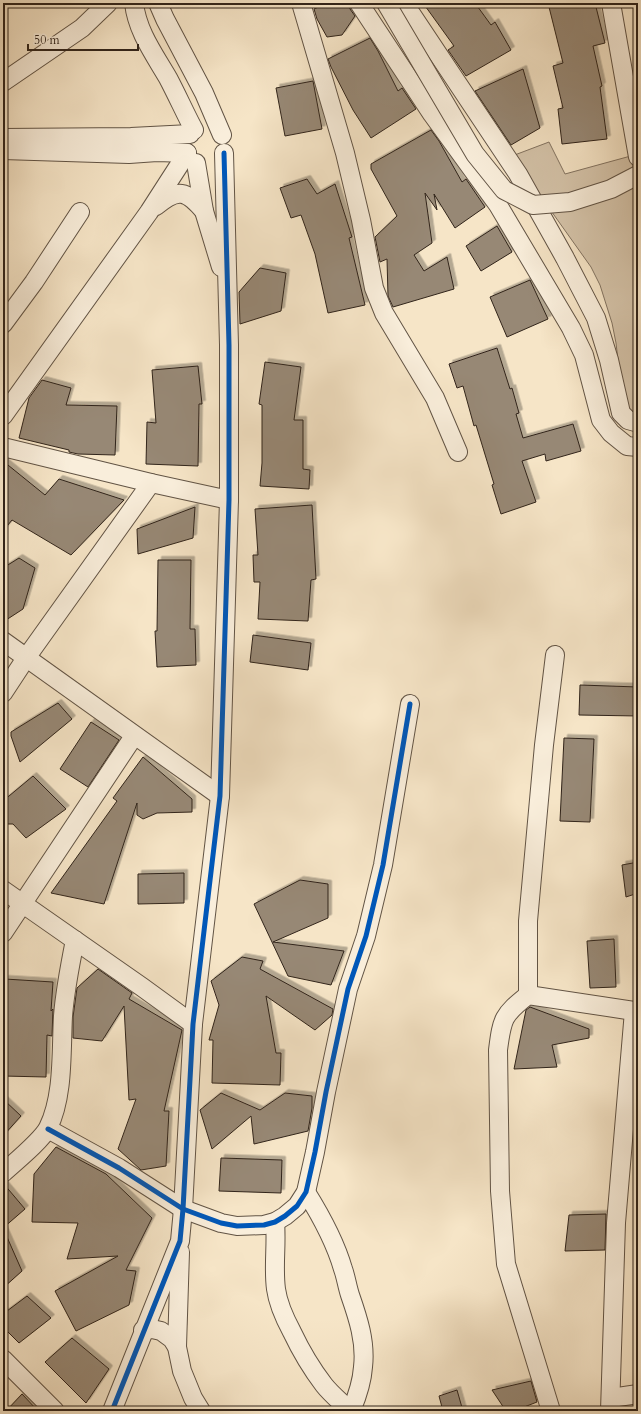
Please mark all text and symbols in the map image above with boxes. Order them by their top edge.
scale bar [28,26,138,52]
text: 50 m [34,32,61,48]

